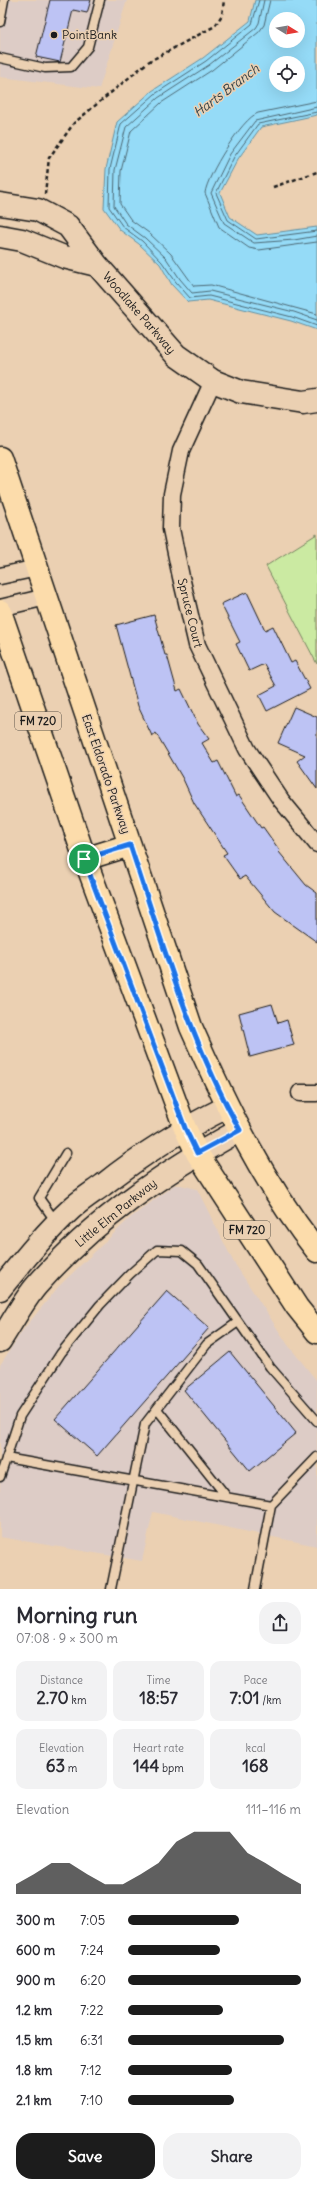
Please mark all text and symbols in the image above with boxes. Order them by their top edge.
north arrow [269,12,305,48]
map controls [269,12,305,92]
place label: PointBank [62,27,117,42]
marker: PointBank [49,30,59,40]
button: locate [269,56,305,92]
water label: Harts Branch [190,60,263,121]
street label: Woodlake Parkway [100,269,179,357]
street label: Spruce Court [175,577,206,649]
road number: FM 720 [15,712,61,730]
street label: East Eldorado Parkway [79,712,134,836]
pin [67,842,101,876]
icon: arrive [73,848,95,870]
street label: Little Elm Parkway [72,1175,159,1250]
road number: FM 720 [224,1221,270,1239]
text: Morning run [16,1601,138,1629]
button: share [259,1602,301,1644]
text: 07:08 · 9 × 300 m [16,1630,118,1647]
text: Distance [40,1673,83,1687]
text: Time [147,1673,170,1687]
text: Pace [244,1673,267,1687]
text: 2.70 [36,1687,69,1709]
text: 18:57 [139,1687,178,1709]
text: 7:01 [230,1687,260,1709]
text: km [69,1693,87,1707]
text: /km [260,1693,281,1707]
text: Elevation [39,1741,84,1755]
text: Heart rate [133,1741,184,1755]
text: kcal [246,1741,265,1755]
text: 63 [46,1755,65,1777]
text: 144 [133,1755,159,1777]
text: 168 [242,1755,269,1777]
text: m [65,1761,77,1775]
text: bpm [159,1761,184,1775]
text: Elevation [16,1801,69,1818]
text: 111–116 m [246,1801,301,1818]
text: 300 m [16,1912,55,1929]
text: 7:05 [80,1912,105,1929]
text: 600 m [16,1942,55,1959]
text: 7:24 [80,1942,104,1959]
text: 900 m [16,1972,55,1989]
text: 6:20 [80,1972,106,1989]
text: 1.2 km [16,2002,52,2019]
text: 7:22 [80,2002,104,2019]
text: 1.5 km [16,2032,52,2049]
text: 6:31 [80,2032,103,2049]
text: 1.8 km [16,2062,52,2079]
text: 7:12 [80,2062,102,2079]
text: 2.1 km [16,2092,52,2109]
text: 7:10 [80,2092,103,2109]
button: Save [16,2133,155,2179]
button: Share [163,2133,301,2179]

